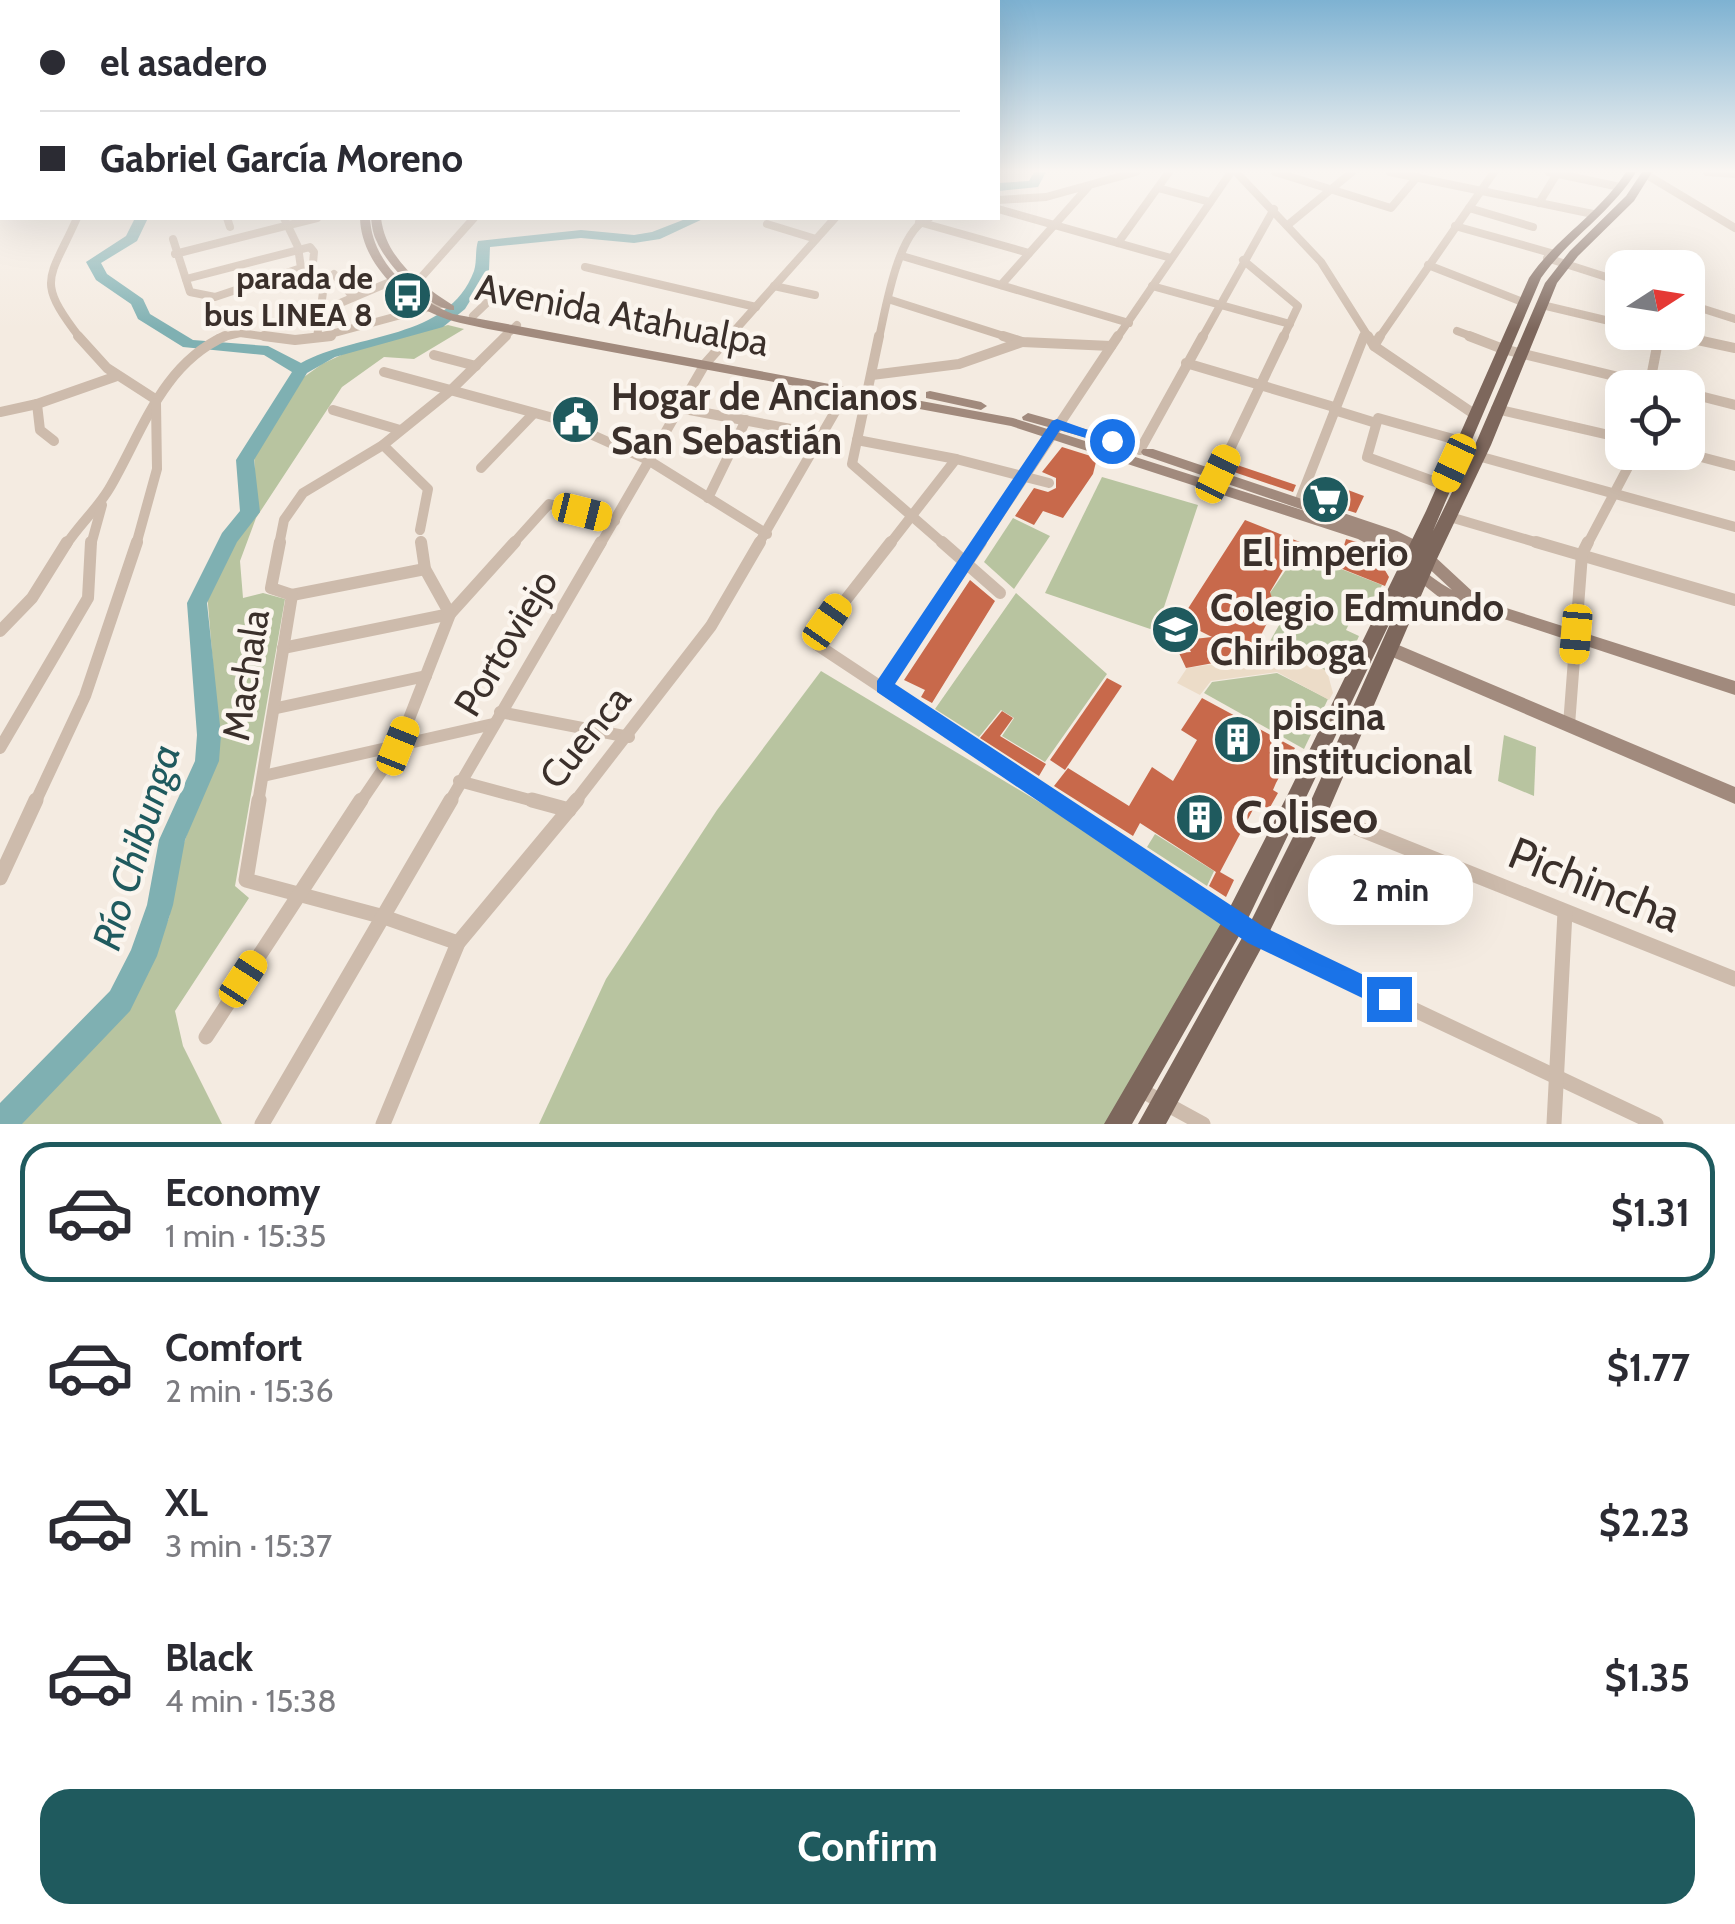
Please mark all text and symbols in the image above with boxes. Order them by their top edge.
text: el asadero [100,39,267,86]
text: Gabriel García Moreno [100,135,463,182]
north arrow [1605,250,1705,350]
map controls [1605,250,1705,470]
place label: parada de bus LINEA 8 [204,258,373,334]
street label: Avenida Atahualpa [472,263,773,366]
bus stop icon: parada de bus LINEA 8 [382,270,434,322]
button: locate [1605,370,1705,470]
place label: Hogar de Ancianos San Sebastián [611,373,918,464]
public building icon: Hogar de Ancianos San Sebastián [550,393,602,445]
route start [1090,419,1135,464]
car [1428,429,1480,497]
car [1191,440,1245,508]
supermarket icon: El imperio [1299,473,1351,525]
car [549,490,615,534]
place label: El imperio [1242,529,1408,576]
street label: Portoviejo [444,561,568,725]
place label: Colegio Edmundo Chiriboga [1210,584,1504,675]
car [798,589,856,655]
car [1558,603,1594,665]
school or university icon: Colegio Edmundo Chiriboga [1149,604,1201,656]
street label: Machala [212,606,279,744]
street label: Cuenca [529,676,640,798]
place label: piscina institucional [1272,693,1472,784]
car [373,713,423,779]
building icon: piscina institucional [1211,713,1263,765]
water label: Río Chibunga [81,738,190,955]
place label: Coliseo [1235,790,1378,844]
building icon: Coliseo [1174,791,1226,843]
street label: Pichincha [1501,825,1689,943]
callout: 2 min [1306,854,1472,924]
text: 2 min [1352,870,1429,909]
car [214,946,272,1012]
route end [1367,977,1412,1022]
icon: car [45,1167,135,1257]
text: Economy [165,1169,320,1216]
text: $1.31 [1611,1189,1690,1236]
text: 1 min · 15:35 [165,1216,326,1255]
icon: car [45,1322,135,1412]
text: Comfort [165,1324,302,1371]
text: $1.77 [1607,1344,1690,1391]
text: 2 min · 15:36 [165,1371,334,1410]
icon: car [45,1477,135,1567]
text: XL [165,1479,208,1526]
text: $2.23 [1599,1499,1690,1546]
text: 3 min · 15:37 [165,1526,332,1565]
icon: car [45,1632,135,1722]
text: Black [165,1634,253,1681]
text: $1.35 [1605,1654,1690,1701]
text: 4 min · 15:38 [165,1681,337,1720]
button: Confirm [40,1789,1695,1904]

